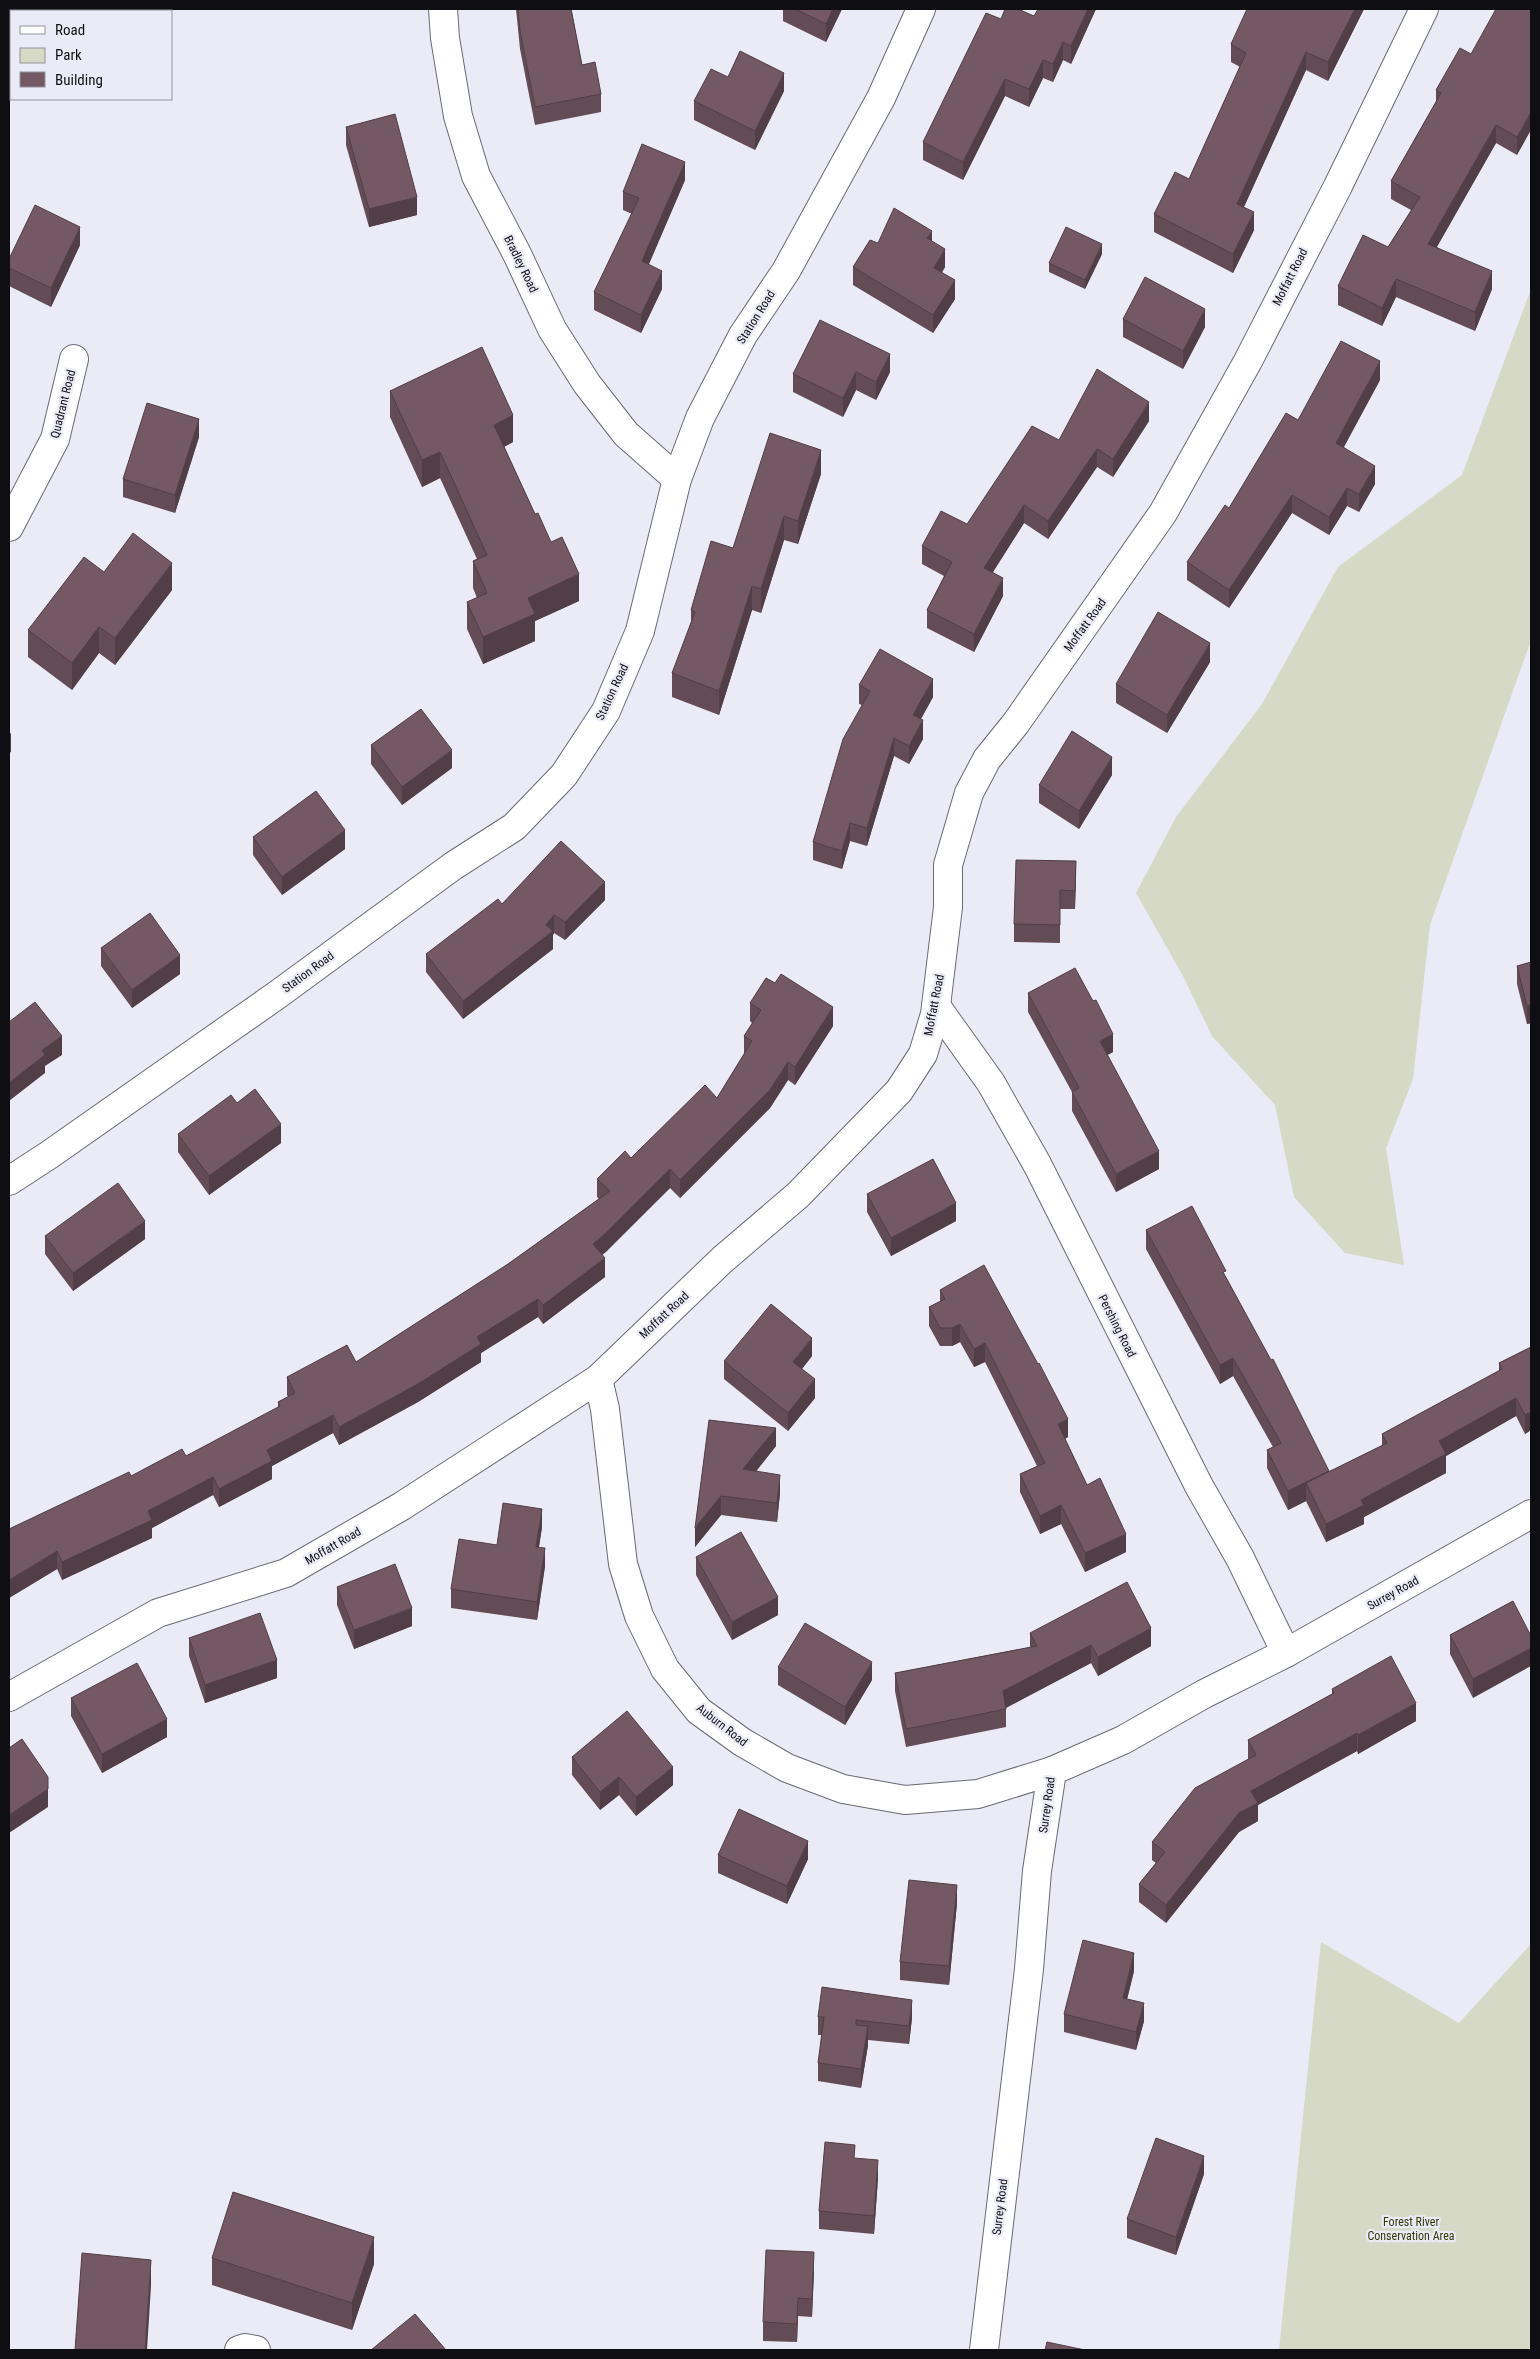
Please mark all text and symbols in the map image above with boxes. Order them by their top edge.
legend [10,10,172,100]
text: Road [55,21,85,39]
text: Park [55,46,82,64]
text: Building [55,71,103,89]
street label: Bradley Road [501,233,541,295]
street label: Moffatt Road [1270,246,1310,308]
street label: Station Road [734,288,778,346]
street label: Quadrant Road [48,368,78,440]
street label: Moffatt Road [1061,596,1109,654]
street label: Station Road [593,662,631,722]
street label: Station Road [279,949,337,995]
street label: Moffatt Road [921,973,947,1037]
street label: Moffatt Road [636,1289,692,1341]
street label: Pershing Road [1095,1292,1139,1360]
street label: Moffatt Road [302,1524,364,1568]
street label: Surrey Road [1365,1573,1421,1613]
street label: Auburn Road [694,1701,750,1749]
street label: Surrey Road [1036,1776,1058,1834]
street label: Surrey Road [990,2178,1010,2236]
park label: Forest River Conservation Area [1367,2215,1455,2243]

